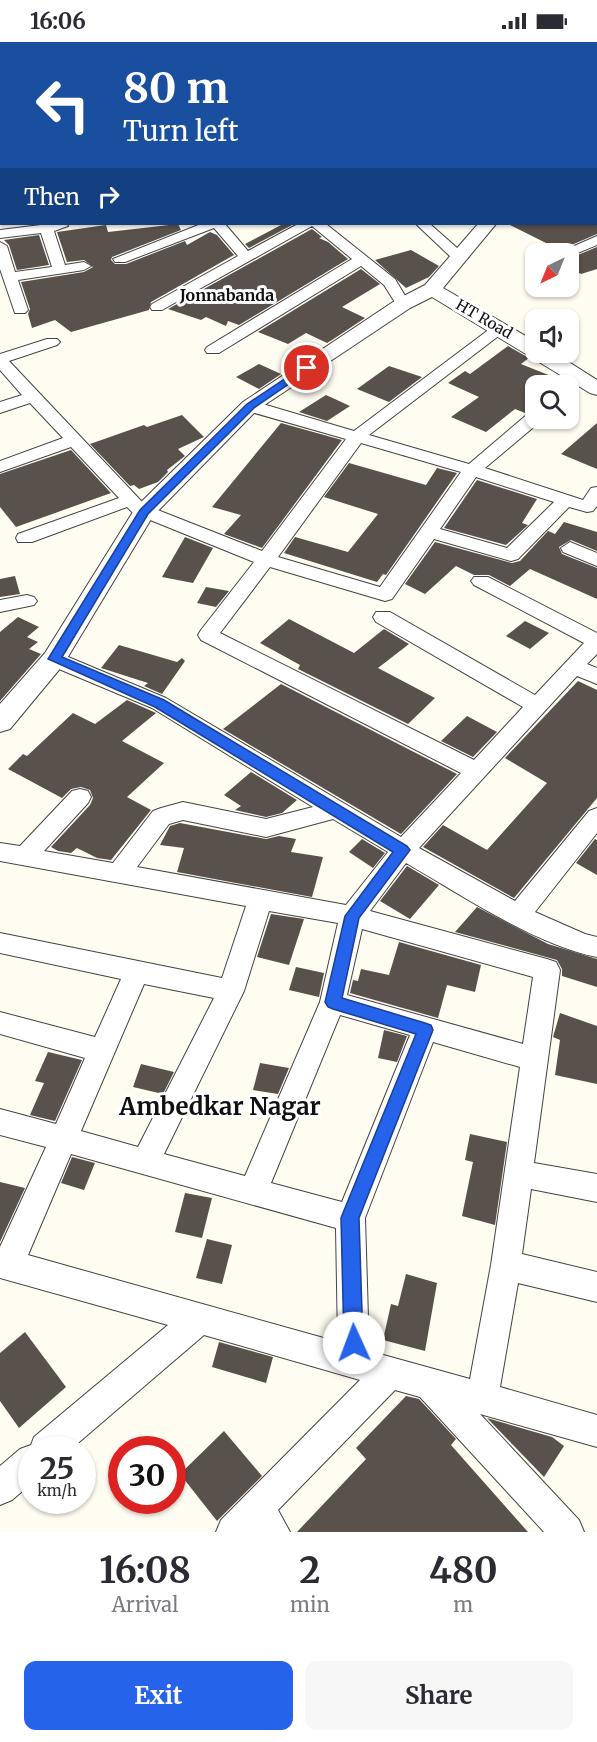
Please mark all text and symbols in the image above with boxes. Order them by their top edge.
text: 16:06 [30,7,86,35]
text: 80 m [123,62,229,114]
icon: left [24,66,102,144]
text: Turn left [123,114,238,148]
icon: right [92,180,125,213]
text: Then [24,183,80,211]
north arrow [525,243,579,297]
map controls [525,243,579,429]
district label: Jonnabanda [179,285,274,305]
street label: HT Road [452,295,516,342]
button: sound [525,309,579,363]
pin [281,342,332,393]
icon: arrive [290,351,323,384]
button: search [525,375,579,429]
district label: Ambedkar Nagar [118,1091,321,1122]
position arrow [322,1311,386,1375]
speed limit sign: 30 [108,1436,186,1514]
text: 25 [40,1449,74,1487]
text: km/h [37,1481,77,1500]
text: 16:08 [99,1548,191,1593]
text: 2 [299,1548,320,1593]
text: 480 [429,1548,498,1593]
text: Arrival [112,1592,178,1617]
text: min [290,1592,330,1617]
text: m [453,1592,473,1617]
button: Exit [24,1661,293,1730]
button: Share [305,1661,573,1730]

